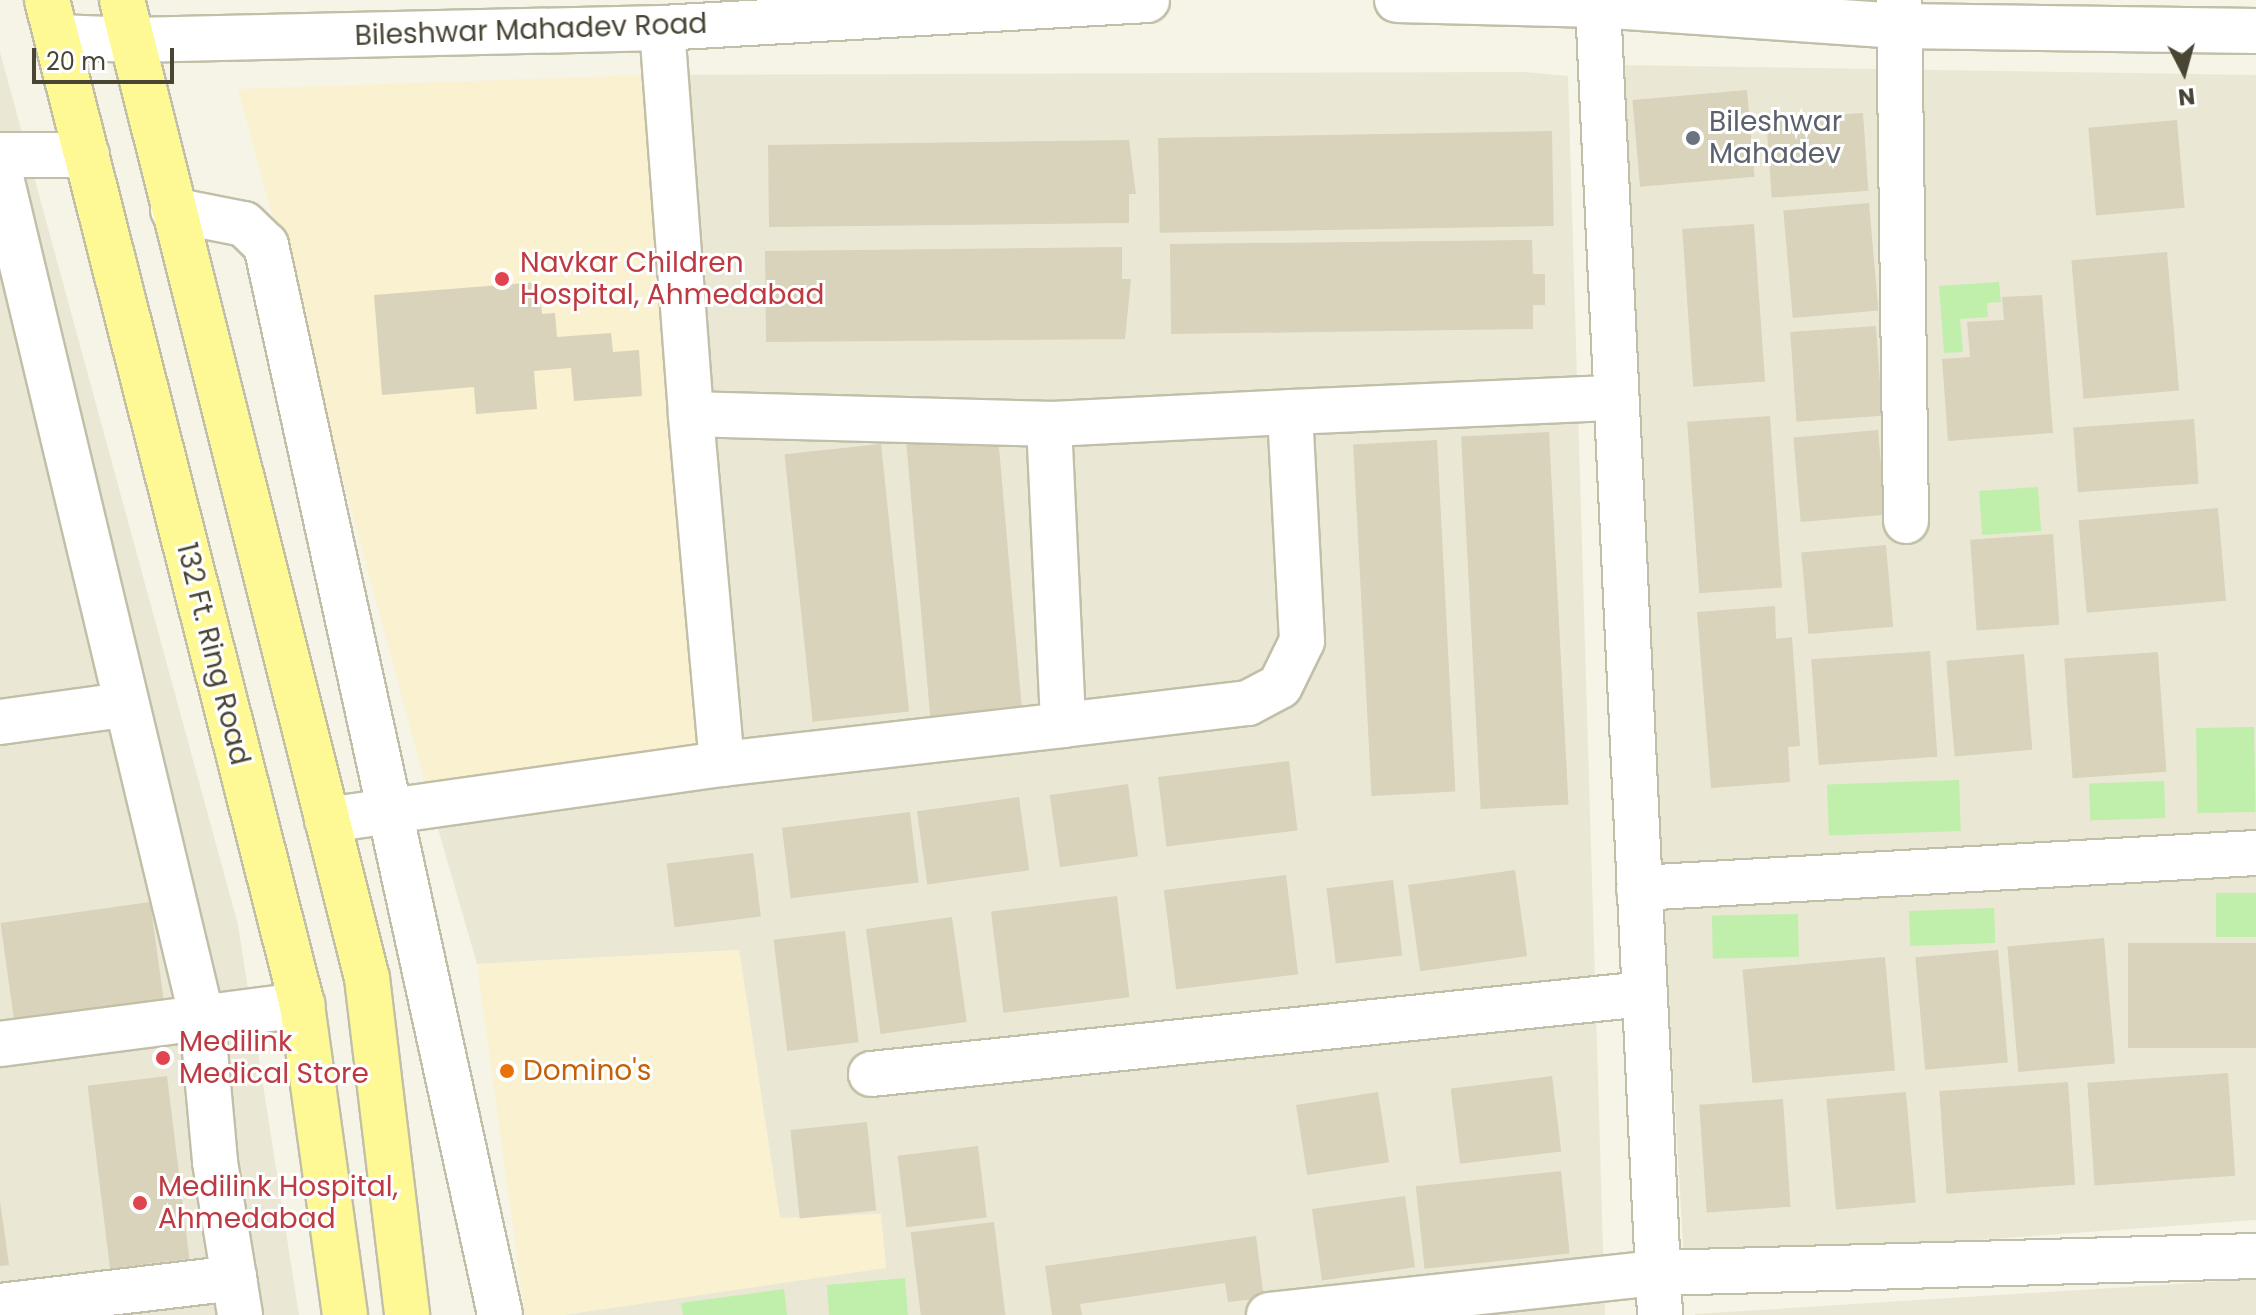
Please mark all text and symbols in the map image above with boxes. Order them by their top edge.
street label: Bileshwar Mahadev Road [354,7,708,53]
scale bar [36,32,178,82]
north arrow [2144,32,2224,112]
text: 20 m [46,45,106,78]
text: N [2177,80,2196,113]
place label: Bileshwar Mahadev [1709,105,1842,171]
marker: Bileshwar Mahadev [1684,129,1702,147]
place label: Navkar Children Hospital, Ahmedabad [520,246,824,312]
marker: Navkar Children Hospital, Ahmedabad [491,268,513,290]
street label: 132 Ft. Ring Road [169,539,257,769]
place label: Medilink Medical Store [179,1025,369,1091]
marker: Medilink Medical Store [154,1049,172,1067]
place label: Domino's [523,1054,651,1088]
marker: Domino's [498,1062,516,1080]
place label: Medilink Hospital, Ahmedabad [158,1170,398,1236]
marker: Medilink Hospital, Ahmedabad [129,1192,151,1214]

